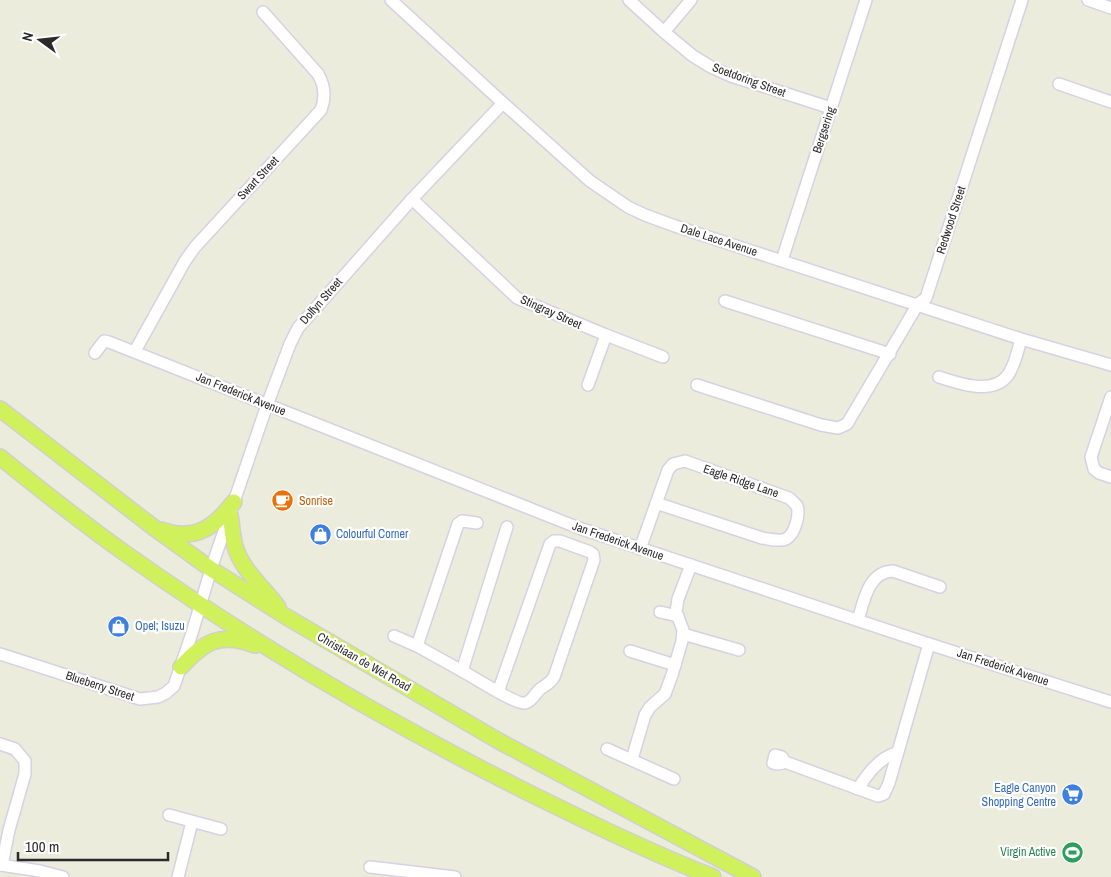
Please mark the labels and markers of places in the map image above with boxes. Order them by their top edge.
cafe icon: Sonrise [271,489,295,513]
place label: Sonrise [299,493,333,509]
shop icon: Colourful Corner [308,522,332,546]
place label: Colourful Corner [336,526,409,542]
shop icon: Opel; Isuzu [107,614,131,638]
place label: Opel; Isuzu [135,618,185,634]
place label: Eagle Canyon Shopping Centre [982,780,1056,810]
supermarket icon: Eagle Canyon Shopping Centre [1060,783,1084,807]
sports icon: Virgin Active [1060,840,1084,864]
place label: Virgin Active [1000,844,1056,860]

